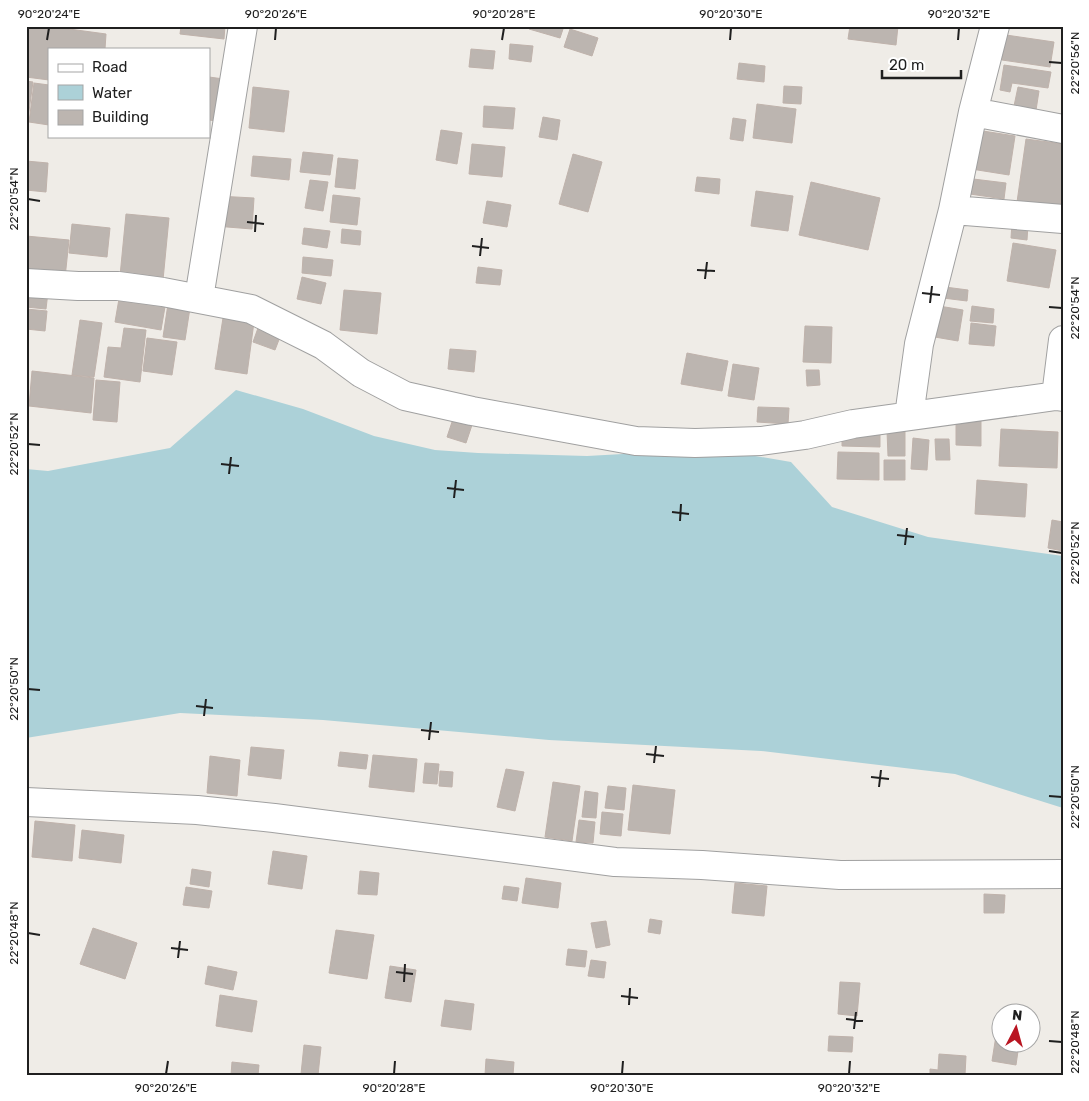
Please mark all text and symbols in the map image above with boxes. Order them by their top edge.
text: 90°20'24"E [18,7,80,21]
text: 90°20'26"E [245,7,307,21]
text: 90°20'28"E [472,7,536,21]
text: 90°20'30"E [699,7,763,21]
text: 90°20'32"E [928,7,990,21]
text: 22°20'56"N [1068,32,1082,94]
legend [48,48,210,138]
scale bar [882,48,960,80]
text: 20 m [889,56,924,74]
text: Road [92,58,128,76]
text: Water [92,84,132,102]
text: Building [92,108,149,126]
text: 22°20'54"N [7,167,21,231]
text: 22°20'54"N [1068,276,1082,340]
text: 22°20'52"N [7,412,21,476]
text: 22°20'52"N [1068,521,1082,585]
text: 22°20'50"N [7,657,21,721]
text: 22°20'50"N [1068,765,1082,829]
text: 22°20'48"N [7,901,21,965]
north arrow [992,1004,1042,1054]
text: N [1011,1007,1023,1025]
text: 22°20'48"N [1068,1010,1082,1074]
text: 90°20'26"E [135,1081,197,1095]
text: 90°20'28"E [362,1081,426,1095]
text: 90°20'30"E [590,1081,654,1095]
text: 90°20'32"E [818,1081,880,1095]

